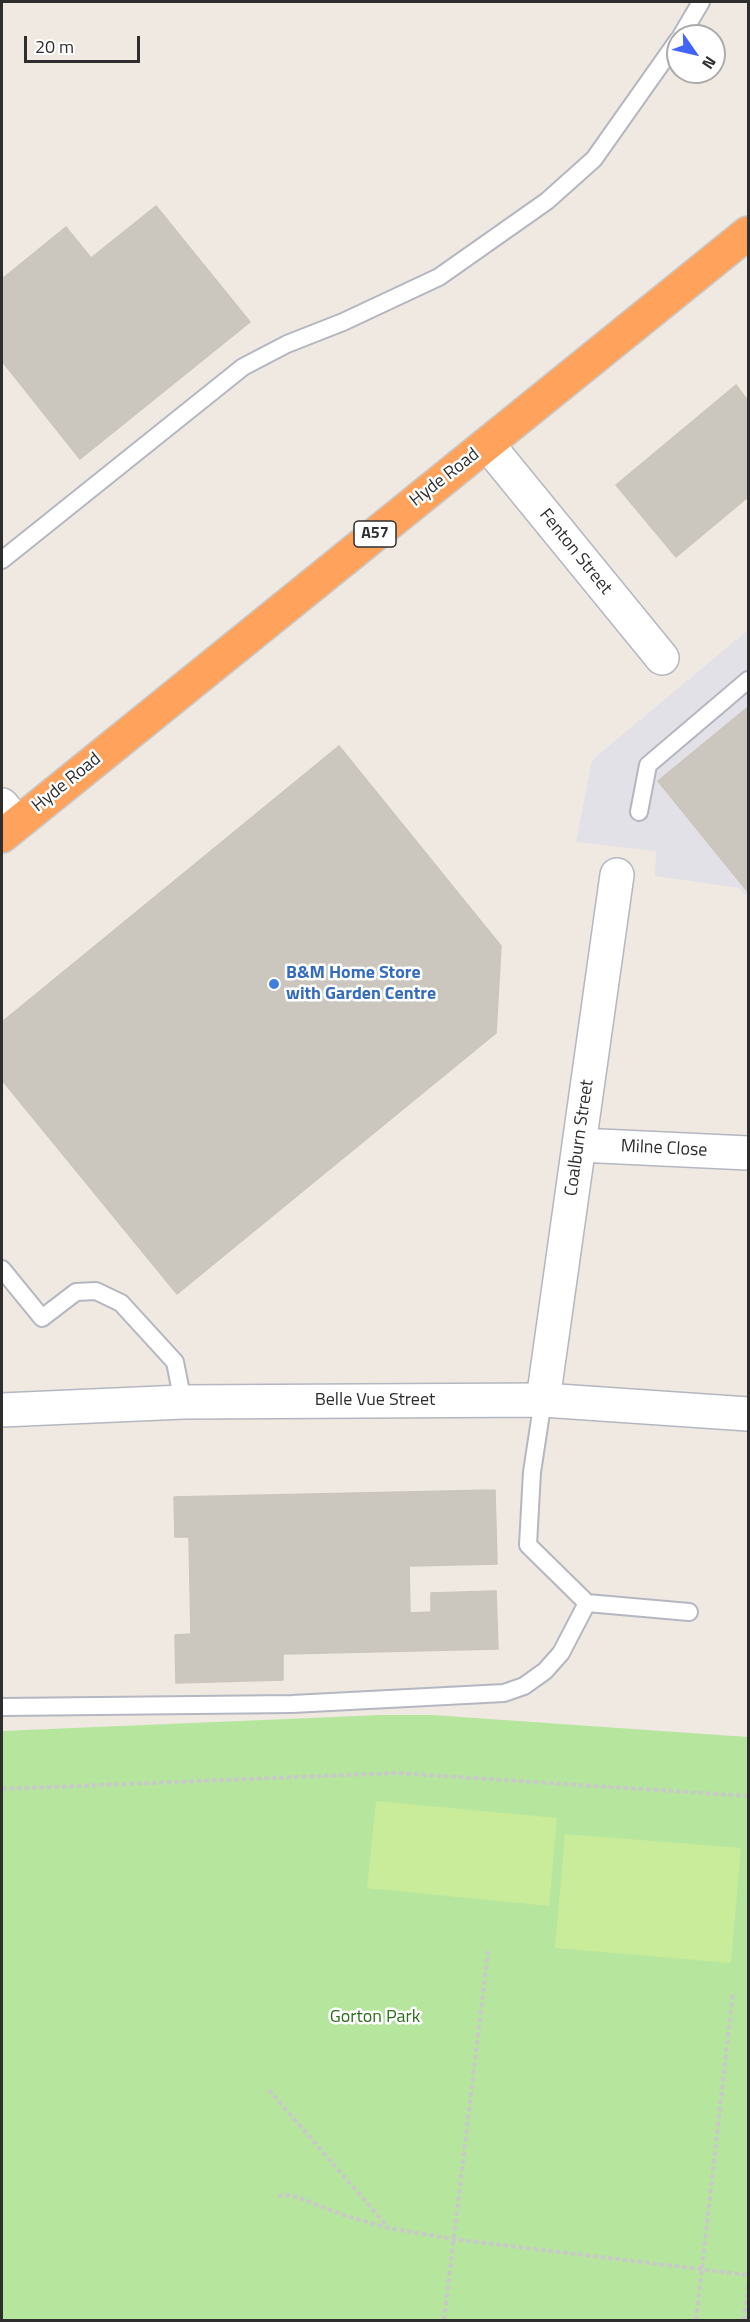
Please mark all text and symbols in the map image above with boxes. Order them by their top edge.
scale bar [27,24,142,62]
north arrow [666,24,726,84]
text: 20 m [35,33,74,60]
text: N [696,52,722,74]
street label: Hyde Road [406,444,484,512]
street label: Fenton Street [534,505,616,599]
road number: A57 [354,521,396,547]
street label: Hyde Road [28,749,106,817]
place label: B&M Home Store with Garden Centre [286,963,436,1006]
marker: B&M Home Store with Garden Centre [267,977,281,991]
street label: Coalburn Street [561,1078,599,1198]
street label: Milne Close [620,1136,708,1162]
street label: Belle Vue Street [315,1390,435,1412]
park label: Gorton Park [330,2007,420,2029]

